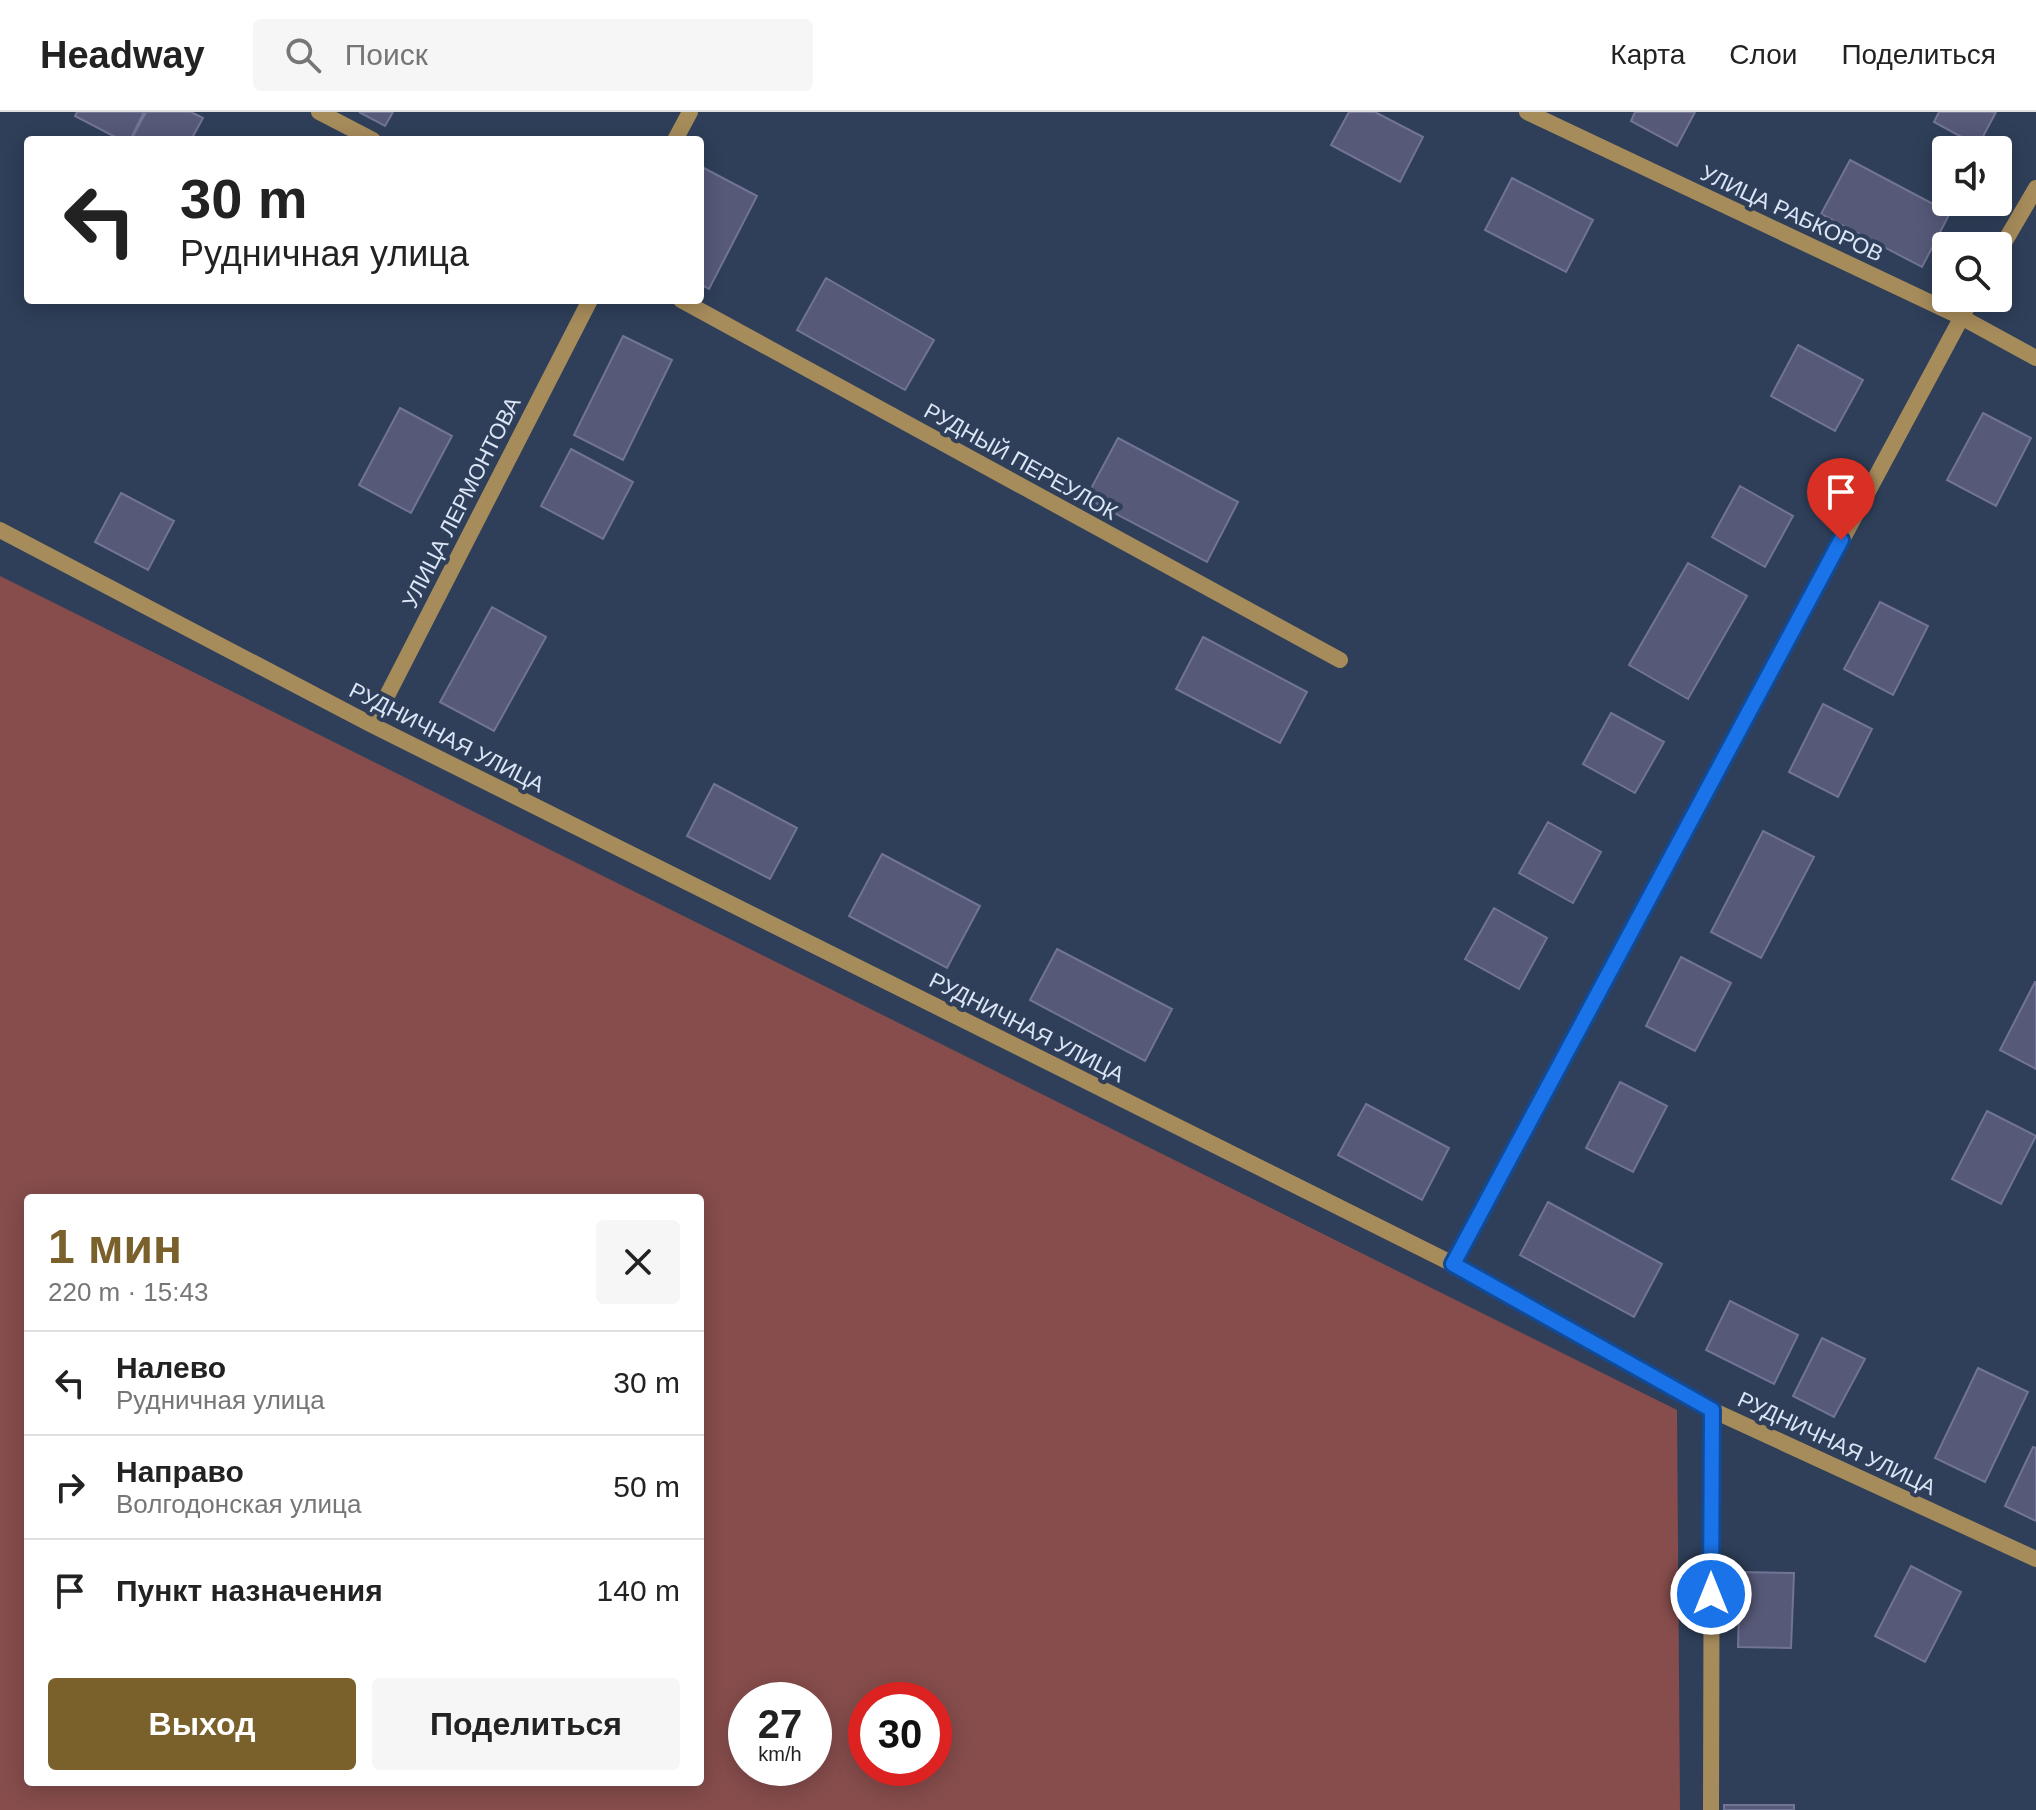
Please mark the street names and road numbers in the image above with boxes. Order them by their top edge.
street label: УЛИЦА РАБКОРОВ [1697,160,1887,267]
street label: УЛИЦА ЛЕРМОНТОВА [397,392,526,612]
street label: РУДНЫЙ ПЕРЕУЛОК [920,398,1122,525]
street label: РУДНИЧНАЯ УЛИЦА [345,677,549,798]
street label: РУДНИЧНАЯ УЛИЦА [925,967,1129,1088]
street label: РУДНИЧНАЯ УЛИЦА [1734,1387,1940,1500]

